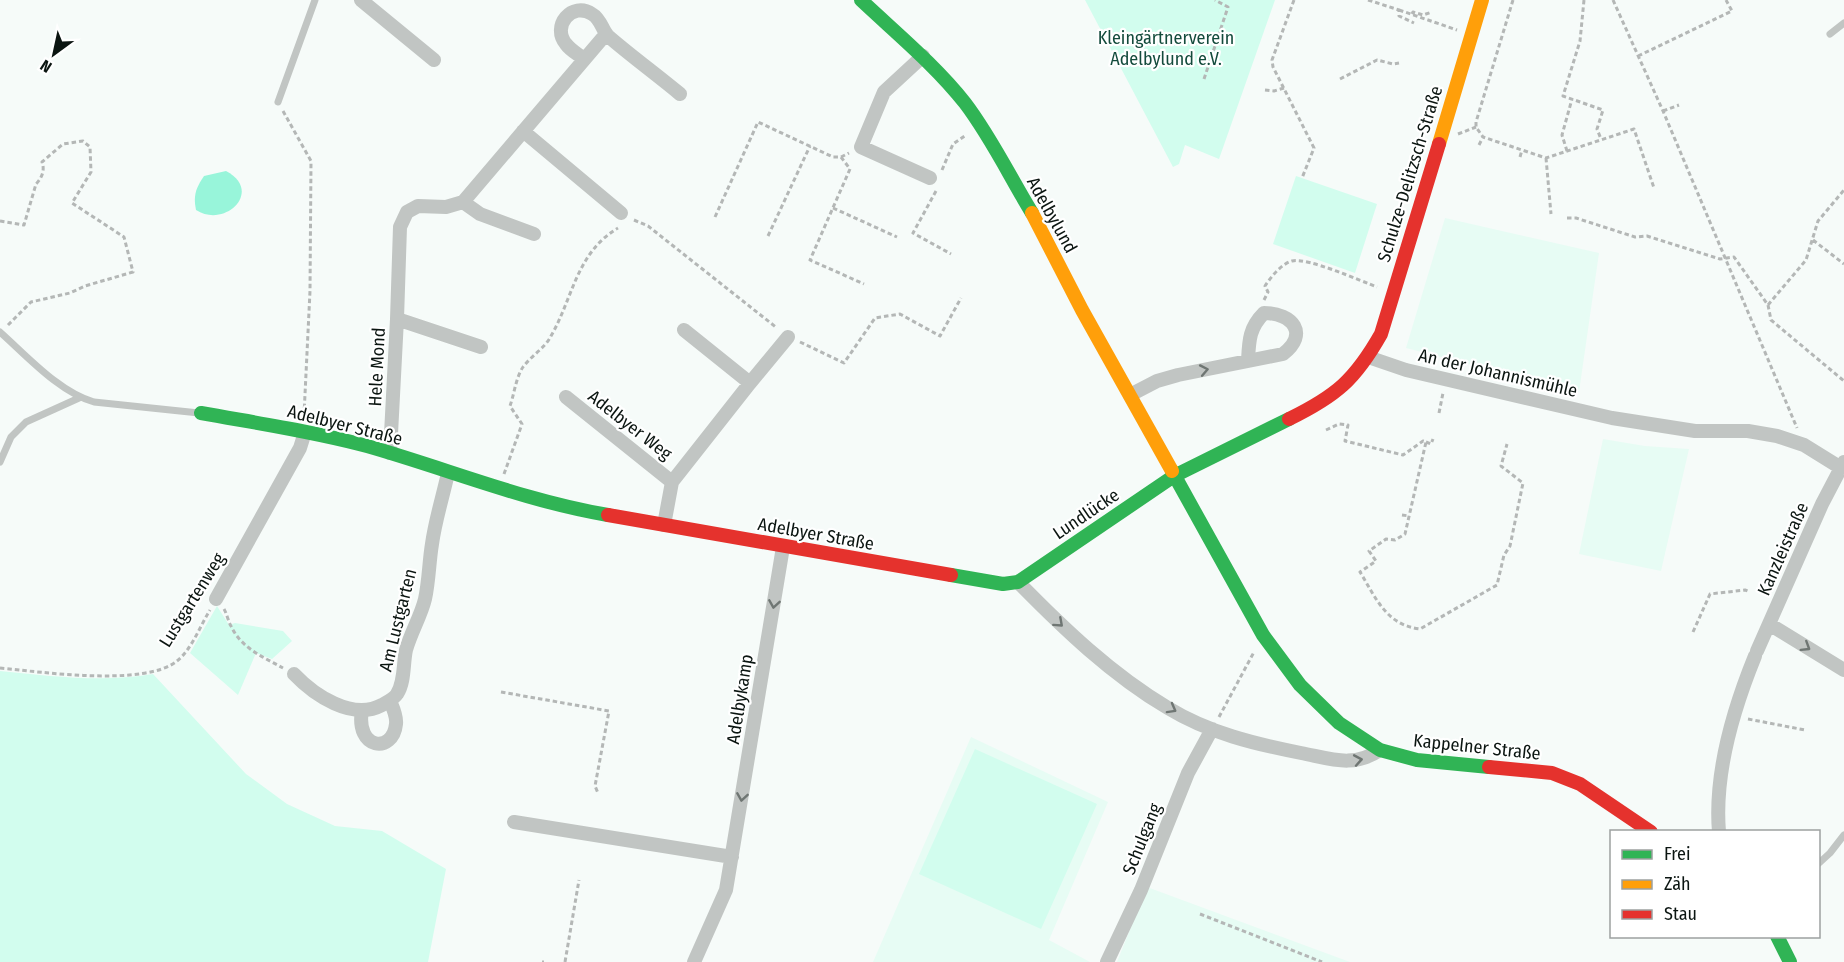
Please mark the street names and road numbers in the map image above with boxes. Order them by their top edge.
street label: Schulze-Delitzsch-Straße [1373,83,1447,265]
street label: Adelbylund [1022,173,1082,257]
street label: Hele Mond [364,327,390,407]
street label: An der Johannismühle [1416,344,1580,402]
street label: Adelbyer Weg [584,385,677,465]
street label: Adelbyer Straße [285,400,405,450]
street label: Lundlücke [1049,484,1123,544]
street label: Kanzleistraße [1753,499,1813,599]
street label: Adelbyer Straße [756,513,876,555]
street label: Lustgartenweg [154,548,230,651]
street label: Am Lustgarten [375,566,421,674]
street label: Adelbykamp [722,653,758,745]
street label: Kappelner Straße [1412,729,1542,765]
street label: Schulgang [1118,800,1166,878]

